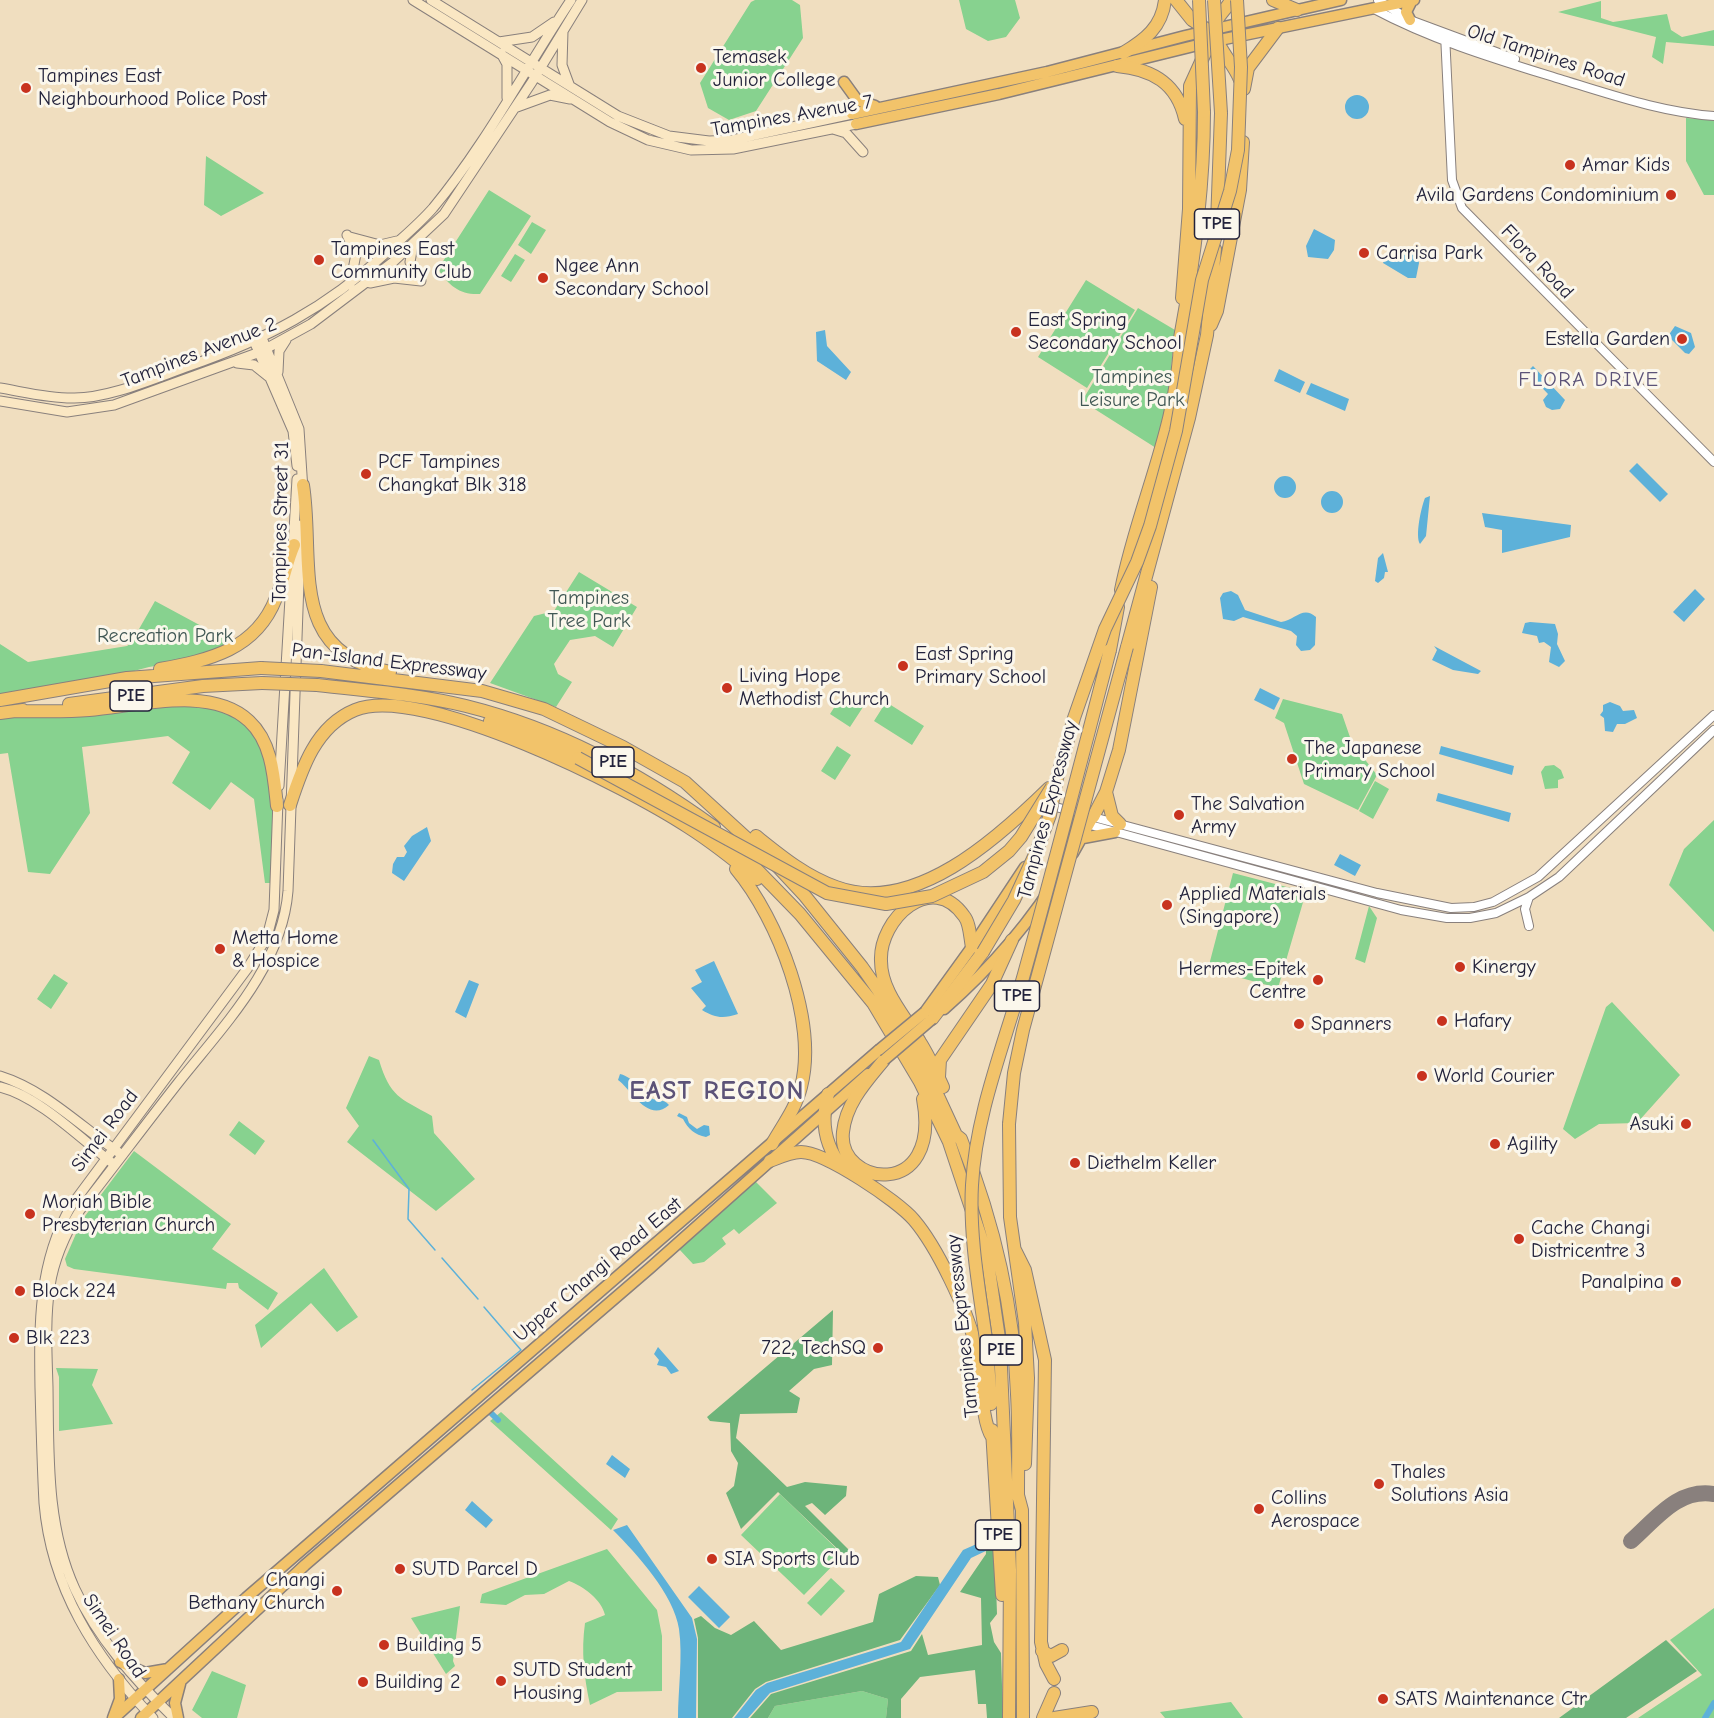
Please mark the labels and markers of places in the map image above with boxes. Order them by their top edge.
place label: Temasek Junior College [713,45,835,92]
marker: Temasek Junior College [694,61,708,75]
place label: Tampines East Neighbourhood Police Post [38,64,267,111]
marker: Tampines East Neighbourhood Police Post [19,81,33,95]
place label: Amar Kids [1582,153,1670,177]
marker: Amar Kids [1563,158,1577,172]
place label: Avila Gardens Condominium [1416,183,1659,207]
marker: Avila Gardens Condominium [1664,188,1678,202]
place label: Tampines East Community Club [331,237,472,284]
place label: Carrisa Park [1376,241,1483,265]
marker: Carrisa Park [1357,246,1371,260]
marker: Tampines East Community Club [312,253,326,267]
place label: Ngee Ann Secondary School [555,254,709,301]
marker: Ngee Ann Secondary School [536,271,550,285]
place label: East Spring Secondary School [1028,308,1182,355]
marker: East Spring Secondary School [1009,325,1023,339]
place label: Estella Garden [1545,327,1670,351]
marker: Estella Garden [1675,332,1689,346]
place label: PCF Tampines Changkat Blk 318 [378,450,526,497]
marker: PCF Tampines Changkat Blk 318 [359,467,373,481]
place label: East Spring Primary School [915,642,1046,689]
marker: East Spring Primary School [896,659,910,673]
place label: Living Hope Methodist Church [739,664,890,711]
marker: Living Hope Methodist Church [720,681,734,695]
place label: The Japanese Primary School [1304,736,1435,783]
marker: The Japanese Primary School [1285,752,1299,766]
place label: The Salvation Army [1191,792,1305,839]
marker: The Salvation Army [1172,808,1186,822]
place label: Applied Materials (Singapore) [1179,882,1326,929]
marker: Applied Materials (Singapore) [1160,898,1174,912]
place label: Metta Home & Hospice [232,926,338,973]
marker: Metta Home & Hospice [213,942,227,956]
place label: Kinergy [1472,955,1536,979]
place label: Hermes-Epitek Centre [1179,957,1306,1004]
marker: Kinergy [1453,960,1467,974]
marker: Hermes-Epitek Centre [1311,973,1325,987]
place label: Hafary [1454,1009,1511,1033]
place label: Spanners [1311,1012,1391,1036]
marker: Hafary [1435,1014,1449,1028]
marker: Spanners [1292,1017,1306,1031]
place label: World Courier [1434,1064,1554,1088]
marker: World Courier [1415,1069,1429,1083]
place label: Asuki [1630,1112,1674,1136]
marker: Asuki [1679,1117,1693,1131]
place label: Agility [1507,1132,1557,1156]
marker: Agility [1488,1137,1502,1151]
place label: Diethelm Keller [1087,1151,1216,1175]
marker: Diethelm Keller [1068,1156,1082,1170]
place label: Moriah Bible Presbyterian Church [42,1190,215,1237]
marker: Moriah Bible Presbyterian Church [23,1207,37,1221]
place label: Cache Changi Districentre 3 [1531,1216,1650,1263]
marker: Cache Changi Districentre 3 [1512,1232,1526,1246]
place label: Panalpina [1581,1270,1664,1294]
marker: Panalpina [1669,1275,1683,1289]
place label: Block 224 [32,1279,116,1303]
marker: Block 224 [13,1284,27,1298]
place label: Blk 223 [26,1326,90,1350]
marker: Blk 223 [7,1331,21,1345]
place label: 722, TechSQ [761,1336,866,1360]
marker: 722, TechSQ [871,1341,885,1355]
place label: Thales Solutions Asia [1391,1460,1509,1507]
marker: Thales Solutions Asia [1372,1477,1386,1491]
place label: Collins Aerospace [1271,1486,1360,1533]
marker: Collins Aerospace [1252,1502,1266,1516]
place label: SIA Sports Club [724,1547,860,1571]
marker: SIA Sports Club [705,1552,719,1566]
place label: SUTD Parcel D [412,1557,538,1581]
marker: SUTD Parcel D [393,1562,407,1576]
place label: Changi Bethany Church [188,1568,325,1615]
marker: Changi Bethany Church [330,1584,344,1598]
place label: Building 5 [396,1633,482,1657]
marker: Building 5 [377,1638,391,1652]
place label: SUTD Student Housing [513,1658,632,1705]
place label: Building 2 [375,1670,460,1694]
marker: SUTD Student Housing [494,1674,508,1688]
marker: Building 2 [356,1675,370,1689]
place label: SATS Maintenance Ctr [1395,1687,1587,1711]
marker: SATS Maintenance Ctr [1376,1692,1390,1706]

